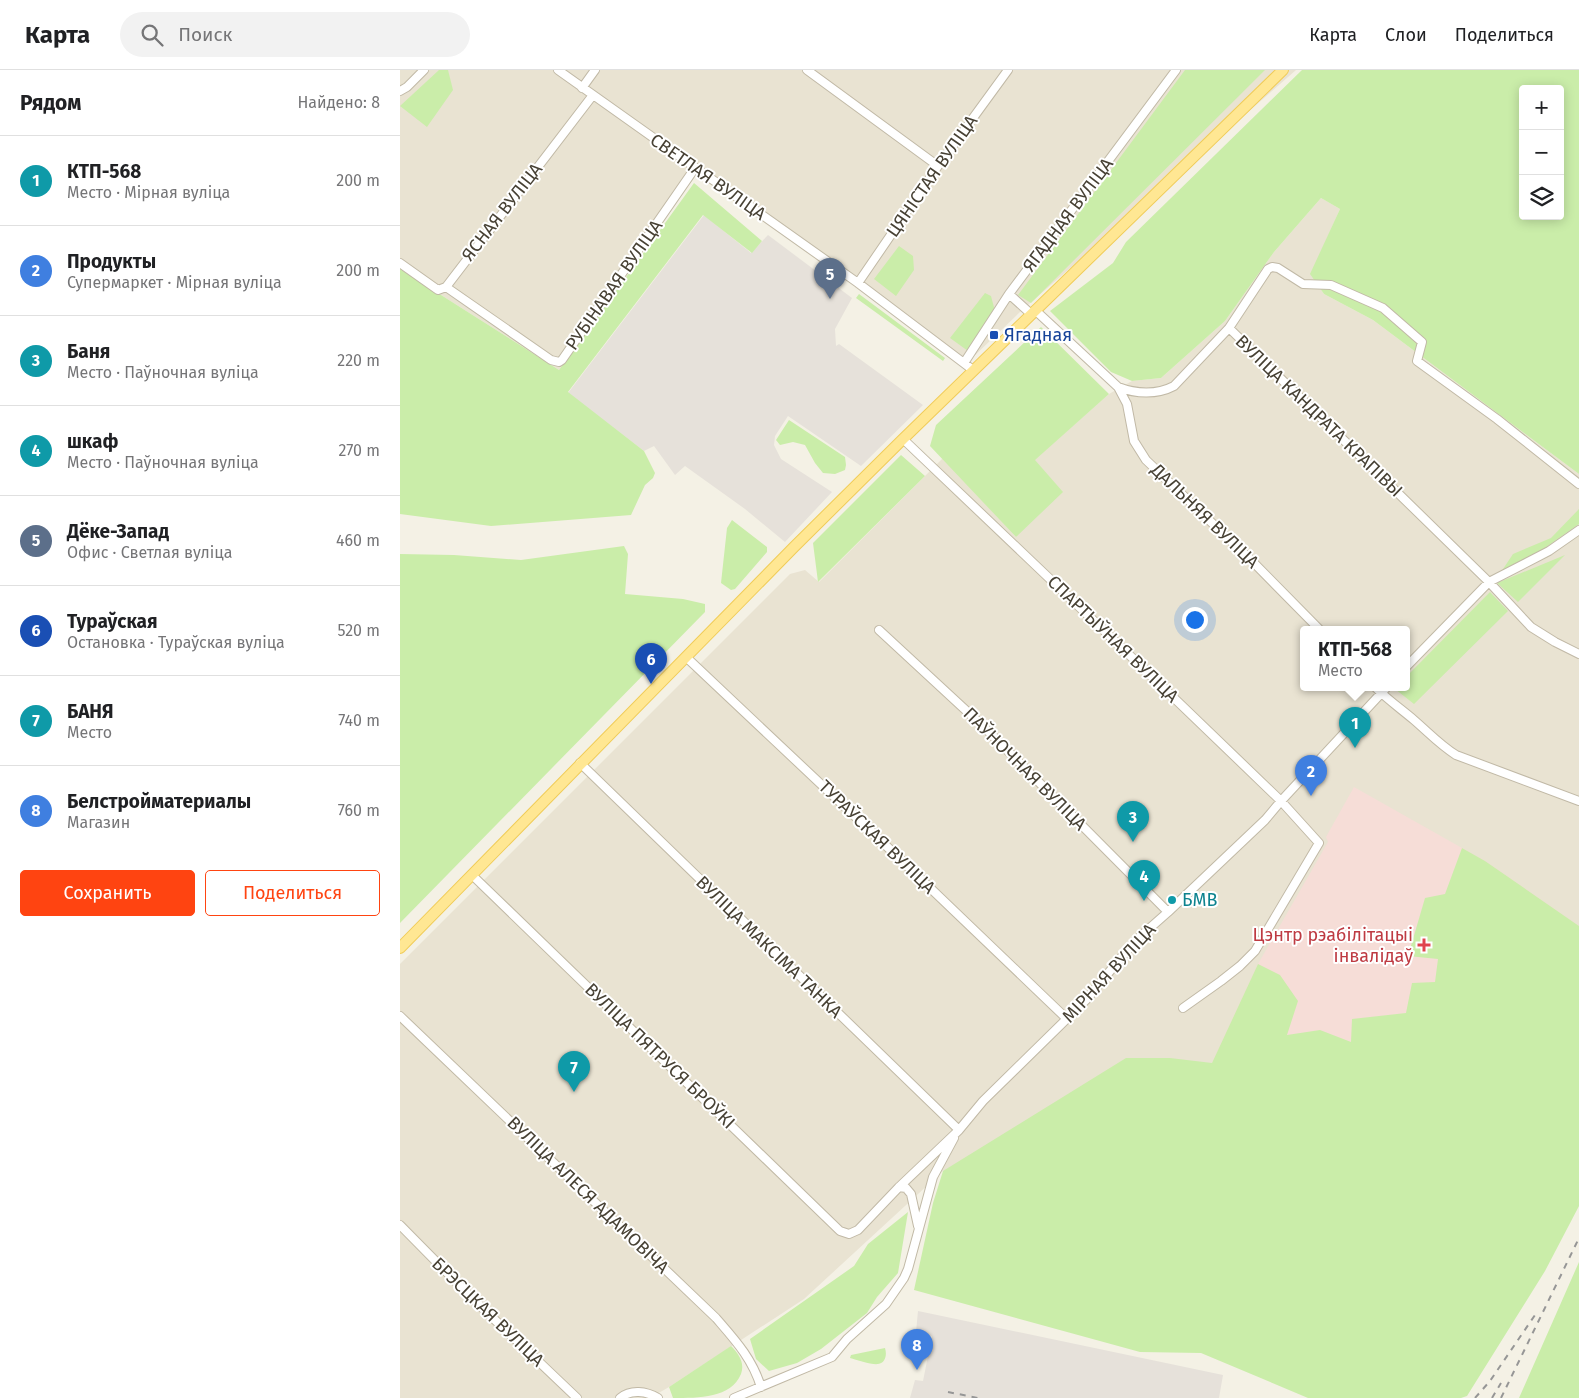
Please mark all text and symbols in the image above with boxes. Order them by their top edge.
search box [120,12,470,57]
text: Карта [25,21,90,49]
icon: search [138,21,166,49]
text: Поиск [178,23,232,46]
text: Карта [1309,24,1357,46]
text: Слои [1385,24,1427,46]
text: Поделиться [1455,24,1554,46]
map controls [1519,85,1564,220]
button: + [1519,85,1564,130]
text: Рядом [20,90,81,116]
text: Найдено: 8 [297,93,380,112]
street label: ЦЯНІСТАЯ ВУЛІЦА [882,110,983,241]
street label: СВЕТЛАЯ ВУЛІЦА [646,129,771,225]
button: − [1519,130,1564,175]
street label: ЯГАДНАЯ ВУЛІЦА [1018,153,1118,276]
street label: ЯСНАЯ ВУЛІЦА [457,158,548,265]
text: КТП-568 [67,160,141,183]
text: 1 [32,171,40,190]
text: 200 m [336,171,380,190]
button: layers [1519,175,1564,220]
text: Место · Мірная вуліца [67,183,230,202]
street label: РУБІНАВАЯ ВУЛІЦА [561,215,668,354]
text: Продукты [67,250,156,273]
pin: 5 [814,258,846,299]
text: 2 [32,261,40,280]
text: 200 m [336,261,380,280]
text: Супермаркет · Мірная вуліца [67,273,282,292]
place label: Ягадная [1004,324,1072,346]
marker: Ягадная [988,329,1000,341]
street label: ВУЛІЦА КАНДРАТА КРАПІВЫ [1231,330,1407,502]
text: Баня [67,340,110,363]
text: 3 [32,351,40,370]
text: 220 m [337,351,380,370]
text: Место · Паўночная вуліца [67,363,259,382]
text: шкаф [67,430,118,453]
text: 4 [31,441,41,460]
text: 270 m [338,441,380,460]
text: Место · Паўночная вуліца [67,453,259,472]
street label: ДАЛЬНЯЯ ВУЛІЦА [1146,458,1264,574]
text: Дёке-Запад [67,520,169,543]
text: 5 [32,531,40,550]
text: 460 m [336,531,380,550]
text: Офис · Светлая вуліца [67,543,232,562]
street label: СПАРТЫЎНАЯ ВУЛІЦА [1043,570,1184,708]
your location [1182,607,1208,633]
text: Тураўская [67,610,158,633]
text: 6 [31,621,41,640]
text: 520 m [337,621,380,640]
popup [1300,626,1410,691]
text: Остановка · Тураўская вуліца [67,633,285,652]
text: КТП-568 [1318,638,1392,661]
pin: 6 [635,643,667,684]
text: Место [1318,661,1363,680]
text: БАНЯ [67,700,114,723]
street label: ПАЎНОЧНАЯ ВУЛІЦА [959,702,1092,836]
pin: 1 [1339,707,1371,748]
text: 7 [32,711,40,730]
text: 740 m [338,711,380,730]
text: Место [67,723,112,742]
pin: 2 [1295,755,1327,796]
street label: ТУРАЎСКАЯ ВУЛІЦА [814,775,941,899]
text: Белстройматериалы [67,790,251,813]
text: 8 [31,801,41,820]
text: 760 m [338,801,380,820]
pin: 3 [1117,801,1149,842]
text: Магазин [67,813,130,832]
pin: 4 [1128,860,1160,901]
button: Сохранить [20,870,195,916]
button: Поделиться [205,870,380,916]
street label: ВУЛІЦА МАКСІМА ТАНКА [691,871,847,1023]
place label: БМВ [1182,889,1217,911]
marker: БМВ [1166,894,1178,906]
street label: МІРНАЯ ВУЛІЦА [1058,918,1161,1027]
place label: Цэнтр рэабілітацыі інвалідаў [1253,924,1413,967]
marker: Цэнтр рэабілітацыі інвалідаў [1417,938,1431,952]
street label: ВУЛІЦА ПЯТРУСЯ БРОЎКІ [580,978,740,1134]
pin: 7 [558,1051,590,1092]
street label: ВУЛІЦА АЛЕСЯ АДАМОВІЧА [502,1112,674,1279]
street label: БРЭСЦКАЯ ВУЛІЦА [427,1253,549,1372]
pin: 8 [901,1329,933,1370]

